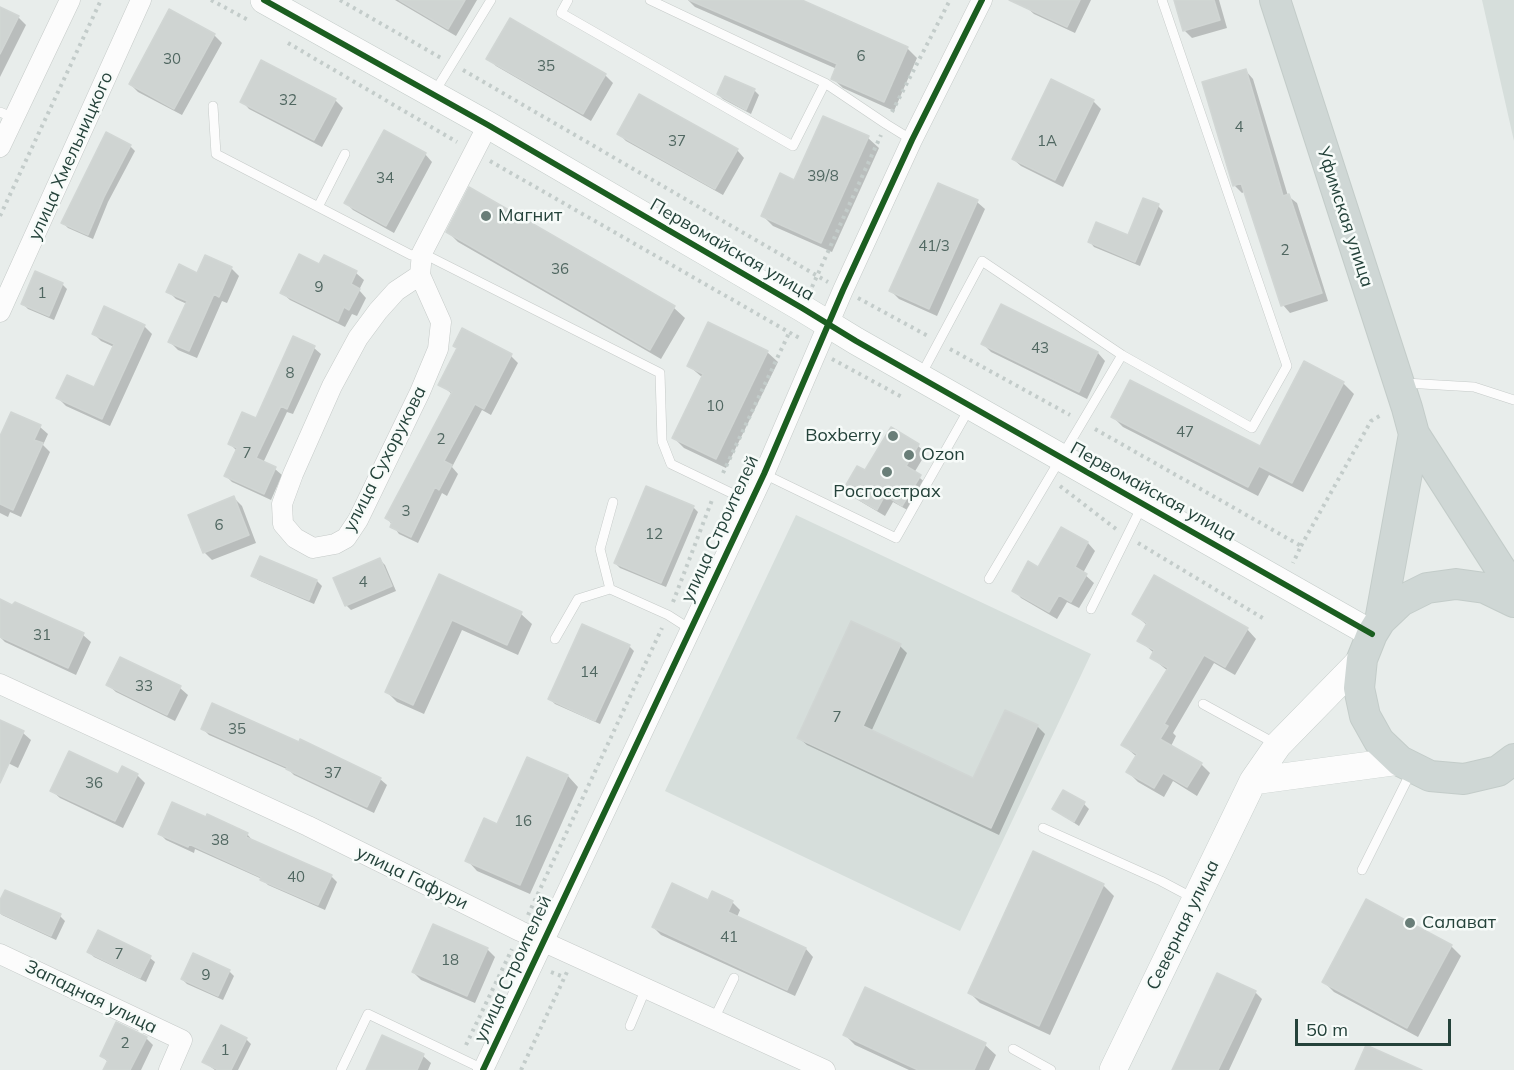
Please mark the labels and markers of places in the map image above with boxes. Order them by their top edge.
place label: Магнит [498,205,562,227]
marker: Магнит [479,209,493,223]
place label: Boxberry [805,425,881,447]
marker: Boxberry [886,429,900,443]
place label: Ozon [921,444,965,466]
marker: Ozon [902,448,916,462]
marker: Росгосстрах [880,465,894,479]
place label: Росгосстрах [833,481,941,503]
place label: Салават [1422,912,1496,934]
marker: Салават [1403,916,1417,930]

